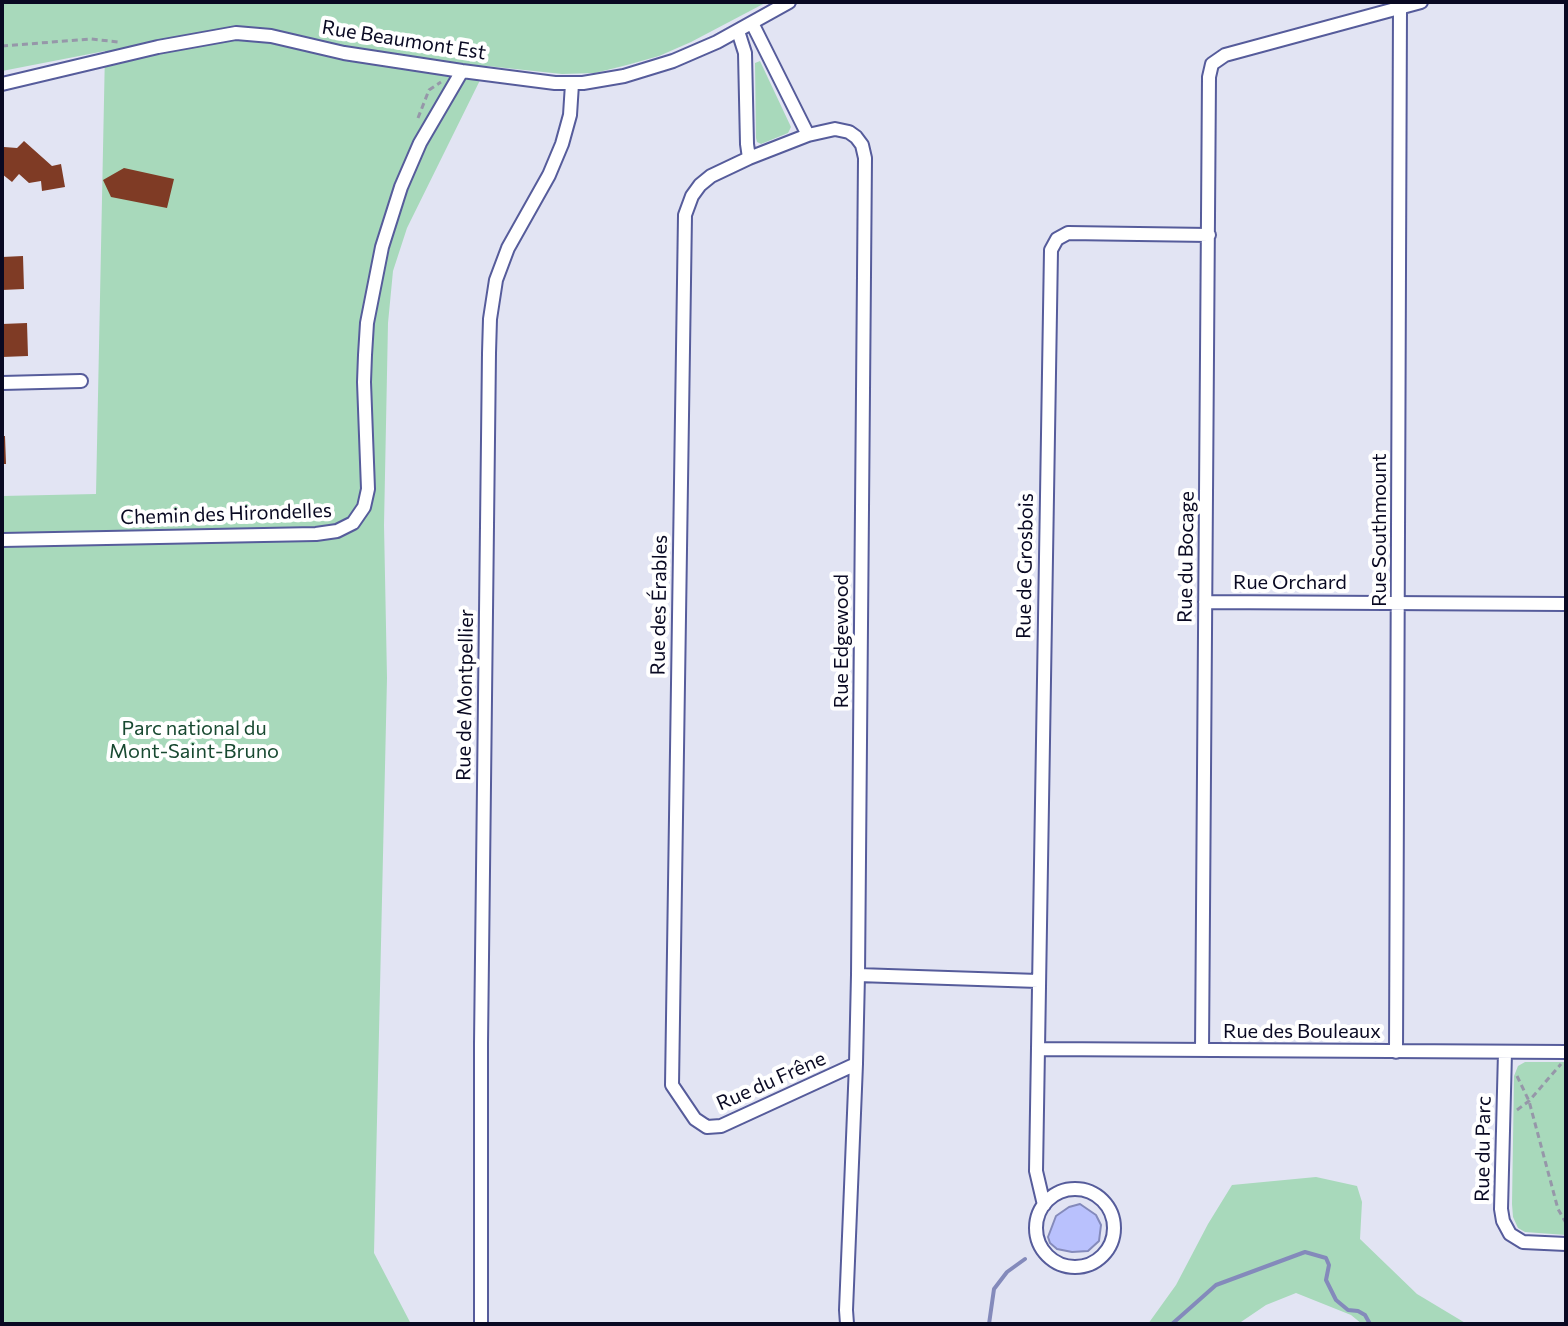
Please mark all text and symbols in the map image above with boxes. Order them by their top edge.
street label: Rue Beaumont Est [320,15,488,65]
street label: Rue Southmount [1367,453,1391,607]
street label: Rue du Bocage [1173,491,1199,623]
street label: Rue de Grosbois [1012,493,1038,639]
street label: Chemin des Hirondelles [120,498,332,530]
street label: Rue des Érables [646,535,672,675]
street label: Rue Orchard [1233,570,1347,594]
street label: Rue Edgewood [829,574,853,708]
street label: Rue de Montpellier [452,609,478,781]
park label: Parc national du Mont-Saint-Bruno [109,716,279,763]
street label: Rue des Bouleaux [1223,1019,1381,1043]
street label: Rue du Frêne [713,1046,829,1116]
street label: Rue du Parc [1470,1096,1496,1202]

